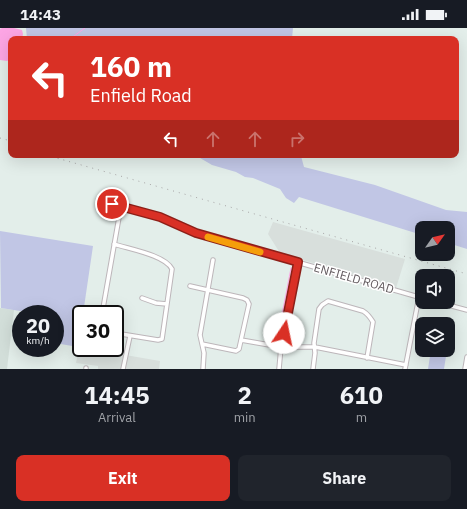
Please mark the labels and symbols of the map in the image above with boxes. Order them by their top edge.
pin [95,187,129,221]
north arrow [415,221,455,261]
street label: ENFIELD ROAD [312,259,396,297]
speed limit sign: 30 [72,305,124,357]
position arrow [263,312,305,354]

